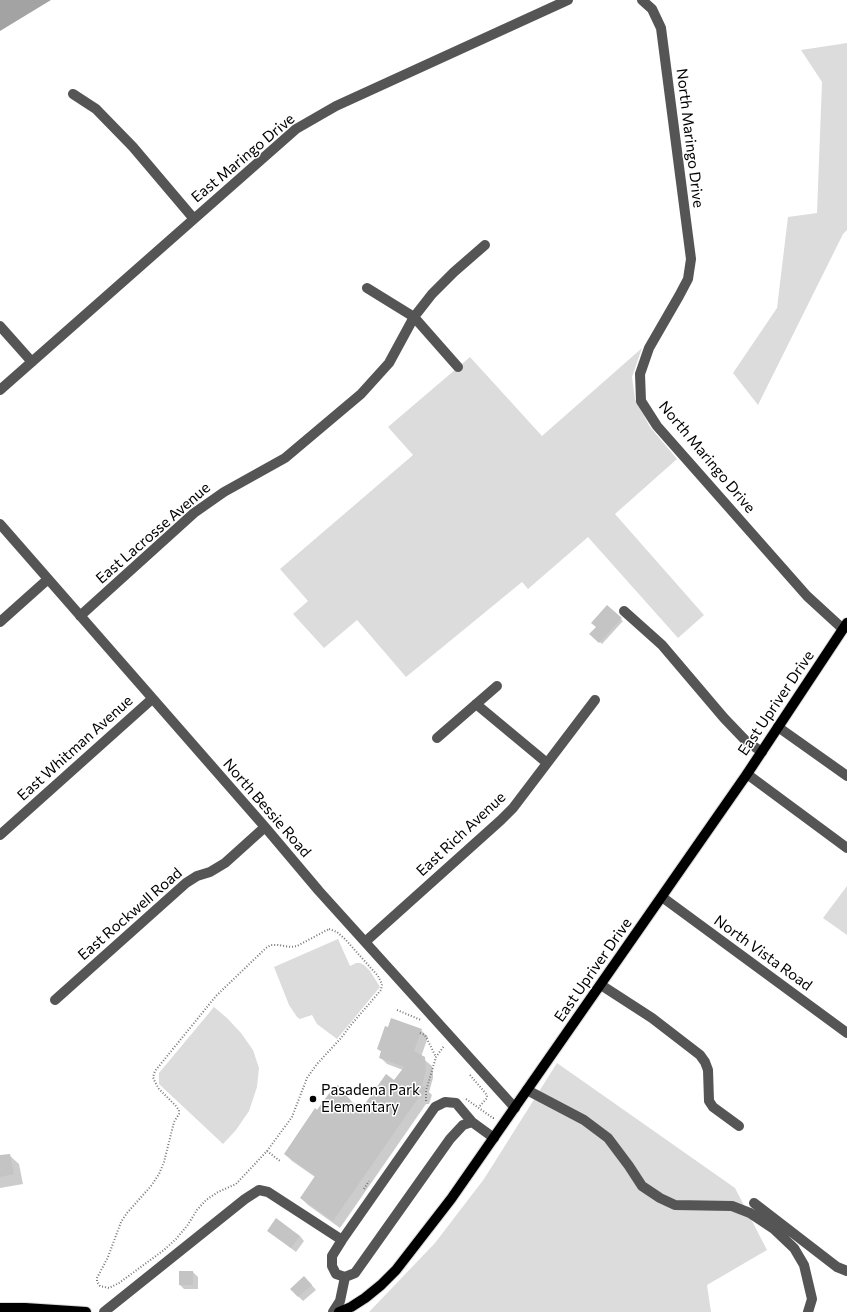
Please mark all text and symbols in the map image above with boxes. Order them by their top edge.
street label: North Maringo Drive [673,67,707,209]
street label: East Maringo Drive [188,110,298,206]
street label: North Maringo Drive [655,397,759,517]
street label: East Lacrosse Avenue [92,479,214,587]
street label: East Upriver Drive [734,647,818,759]
street label: East Whitman Avenue [14,692,136,804]
street label: North Bessie Road [219,755,315,861]
street label: East Rich Avenue [413,788,509,880]
street label: East Rockwell Road [74,864,186,964]
street label: North Vista Road [710,911,816,995]
street label: East Upriver Drive [550,915,636,1025]
place label: Pasadena Park Elementary [321,1081,420,1116]
marker: Pasadena Park Elementary [308,1094,318,1104]

